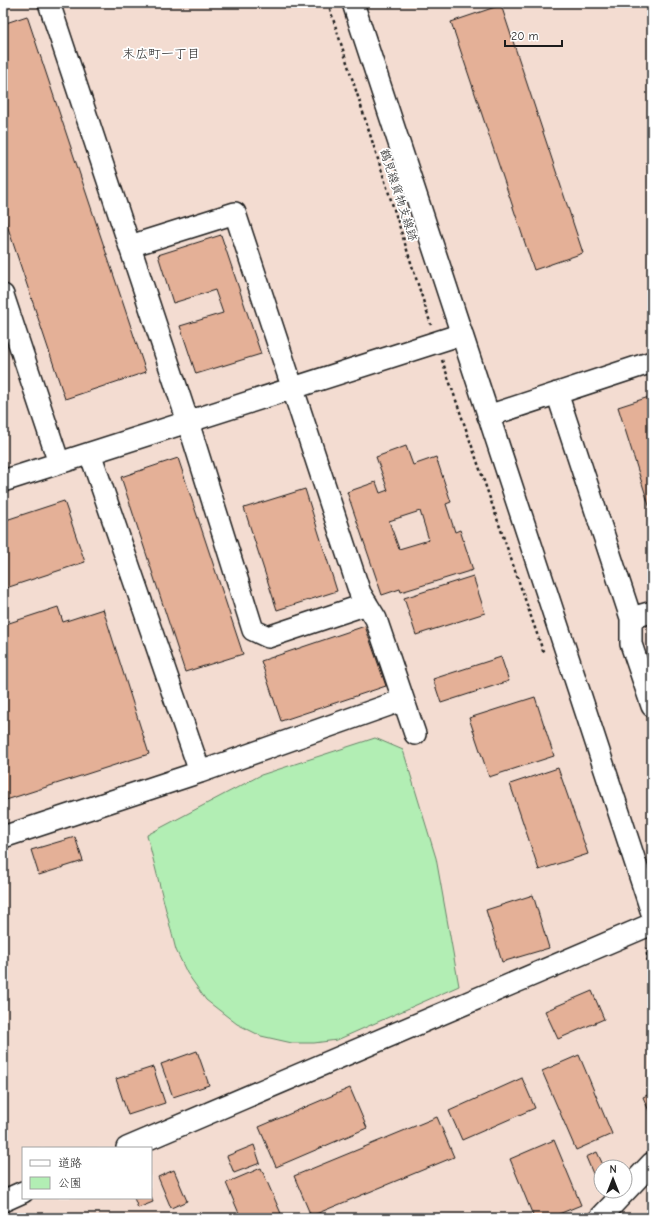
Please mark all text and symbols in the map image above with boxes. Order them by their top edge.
scale bar [505,22,562,48]
text: 20 m [511,29,539,43]
district label: 末広町一丁目 [122,46,200,61]
street label: 鶴見線貨物支線跡 [378,147,420,243]
legend [22,1147,152,1199]
text: 道路 [58,1156,82,1170]
north arrow [593,1159,633,1199]
text: N [609,1163,617,1176]
text: 公園 [58,1176,82,1190]

